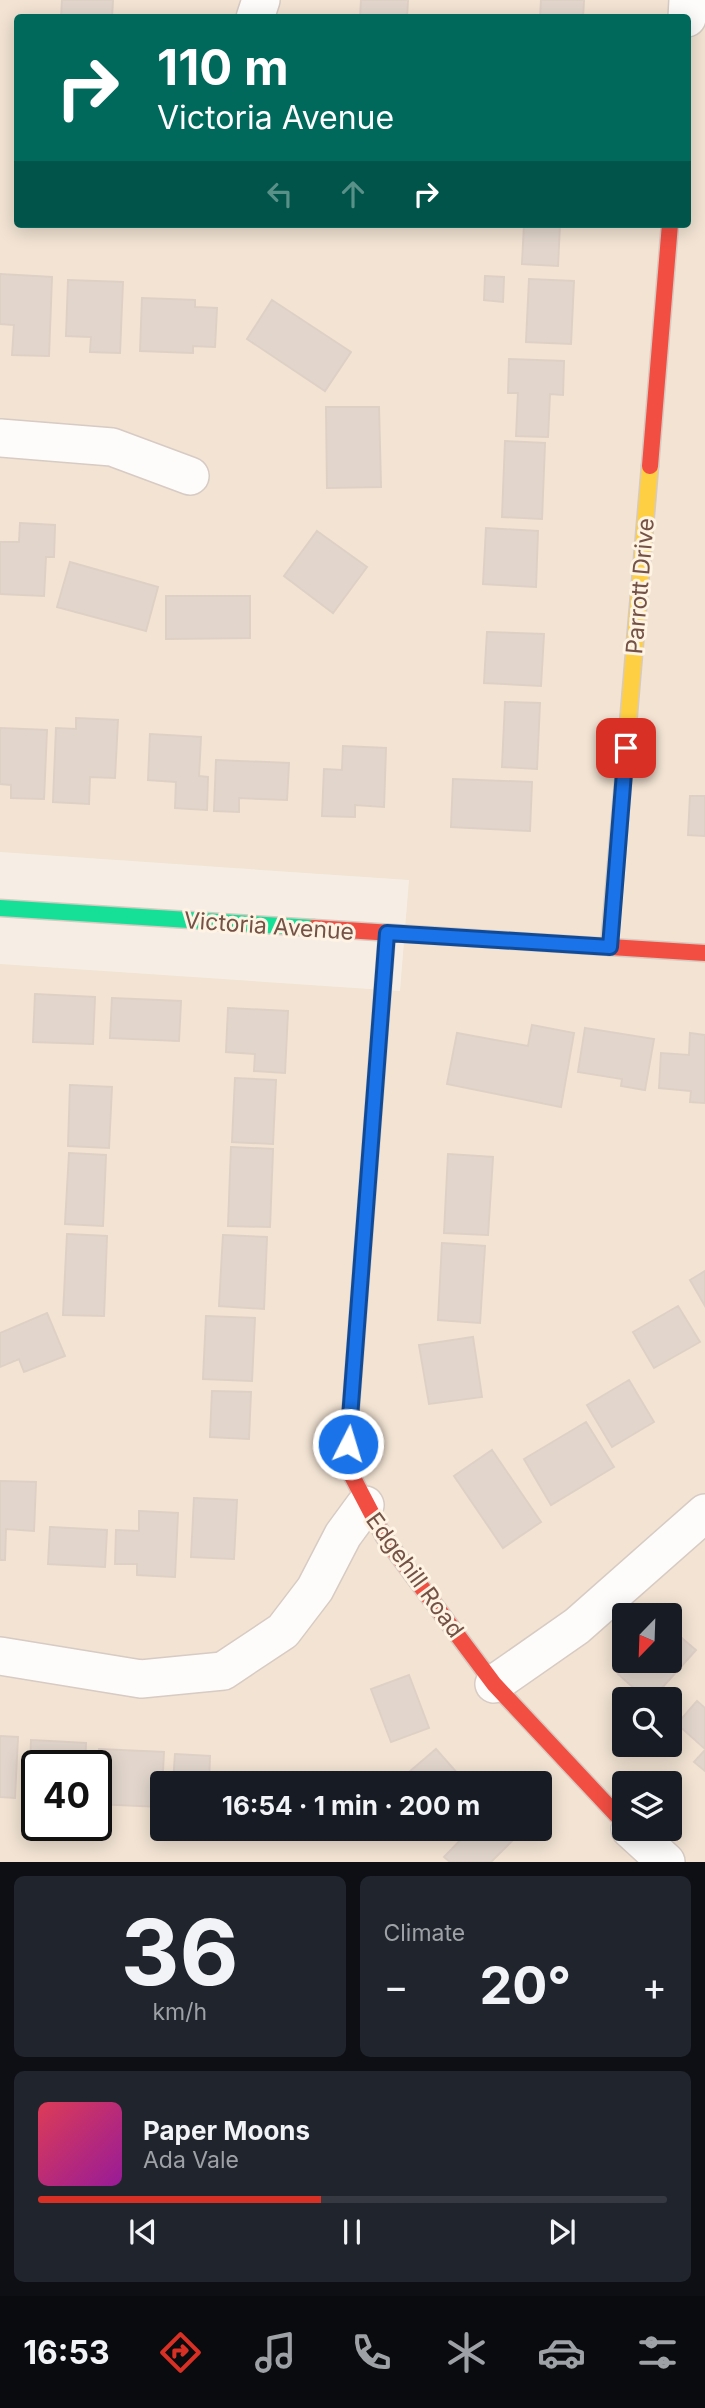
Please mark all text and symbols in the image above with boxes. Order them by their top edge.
text: 110 m [157,38,289,97]
icon: right [42,42,133,133]
text: Victoria Avenue [157,98,394,137]
icon: left [261,175,299,213]
icon: ahead [334,175,372,213]
icon: right [407,175,445,213]
street label: Parrott Drive [620,517,660,655]
pin [596,718,656,778]
icon: arrive [607,729,645,767]
street label: Victoria Avenue [183,906,355,946]
position arrow [311,1407,385,1481]
street label: Edgehill Road [360,1507,470,1643]
north arrow [612,1603,682,1673]
map controls [612,1603,682,1841]
button: search [612,1687,682,1757]
speed limit sign: 40 [21,1750,112,1841]
button: layers [612,1771,682,1841]
text: 16:54 · 1 min · 200 m [222,1790,480,1821]
text: 36 [121,1897,239,2007]
text: Climate [384,1919,465,1947]
text: 20° [479,1954,571,2017]
text: − [384,1963,409,2009]
text: + [642,1963,667,2009]
text: km/h [152,1998,207,2026]
text: Paper Moons [143,2115,310,2146]
text: Ada Vale [143,2146,239,2174]
icon: previous [124,2213,162,2251]
icon: pause [333,2213,371,2251]
icon: next [543,2213,581,2251]
icon: directions [156,2328,205,2377]
icon: music [251,2328,300,2377]
icon: phone [347,2328,396,2377]
icon: climate [442,2328,491,2377]
icon: car [537,2328,586,2377]
icon: filters [633,2328,682,2377]
text: 16:53 [23,2333,110,2372]

